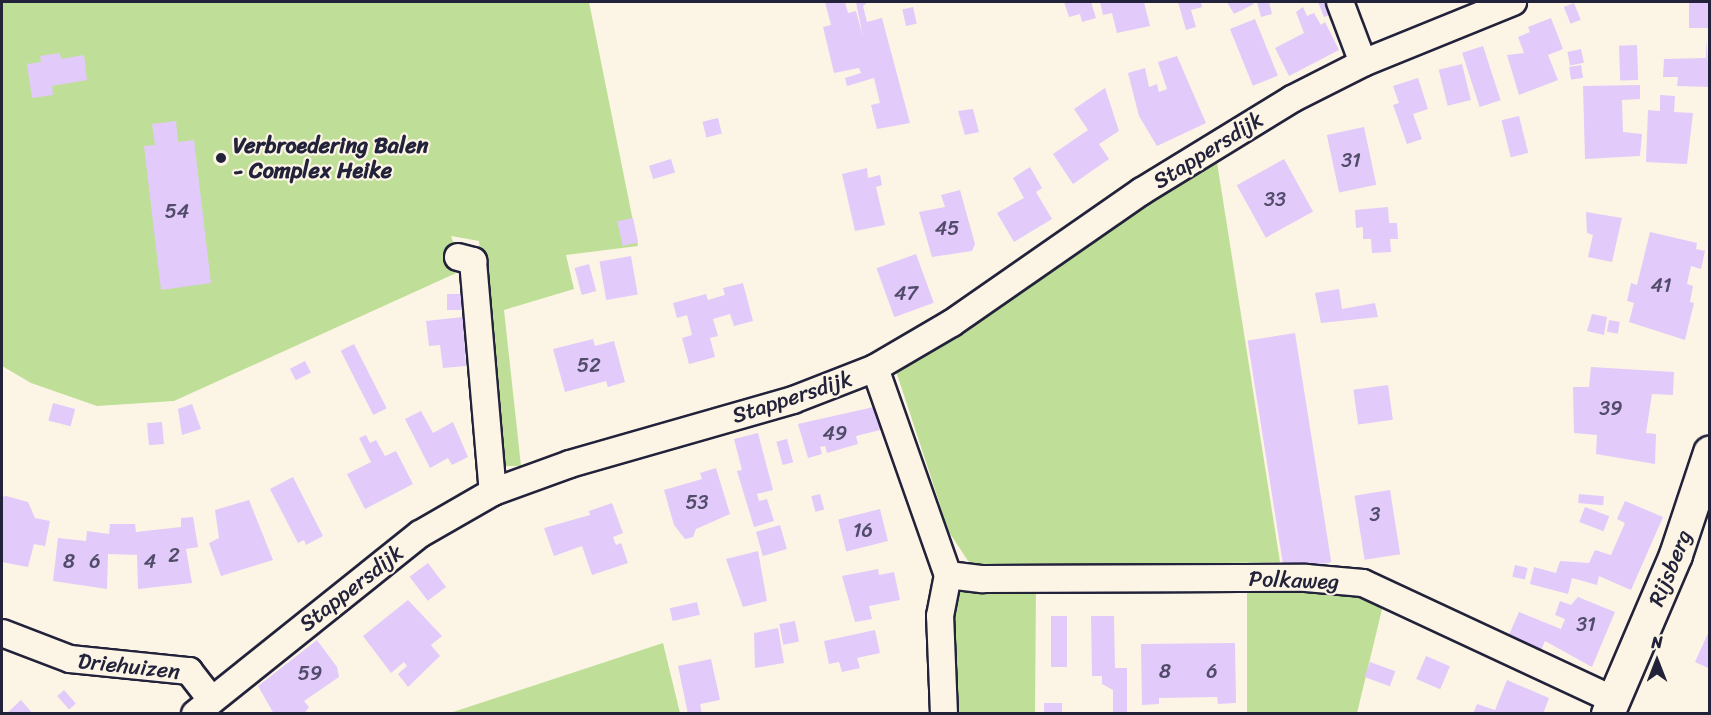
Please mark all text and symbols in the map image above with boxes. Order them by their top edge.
street label: Stappersdijk [1148,106,1268,194]
place label: Verbroedering Balen - Complex Heike [233,132,428,184]
house number: 31 [1341,148,1361,172]
marker: Verbroedering Balen - Complex Heike [214,151,228,165]
house number: 33 [1264,187,1286,211]
house number: 54 [165,199,189,223]
house number: 45 [935,216,959,240]
house number: 41 [1650,273,1672,297]
house number: 47 [894,281,918,305]
house number: 52 [577,353,601,377]
street label: Stappersdijk [729,365,855,429]
house number: 39 [1599,396,1623,420]
house number: 49 [823,421,847,445]
house number: 53 [685,490,709,514]
house number: 3 [1370,502,1380,526]
house number: 16 [853,518,873,542]
street label: Rijsberg [1643,526,1697,610]
street label: Stappersdijk [294,539,408,637]
house number: 2 [168,543,180,567]
house number: 8 [63,549,75,573]
house number: 6 [89,549,101,573]
house number: 4 [144,549,156,573]
street label: Polkaweg [1248,565,1340,595]
house number: 31 [1576,612,1596,636]
text: N [1651,628,1663,657]
north arrow [1627,631,1687,691]
street label: Driehuizen [77,648,181,684]
house number: 8 [1159,659,1171,683]
house number: 6 [1206,659,1218,683]
house number: 59 [298,661,322,685]

